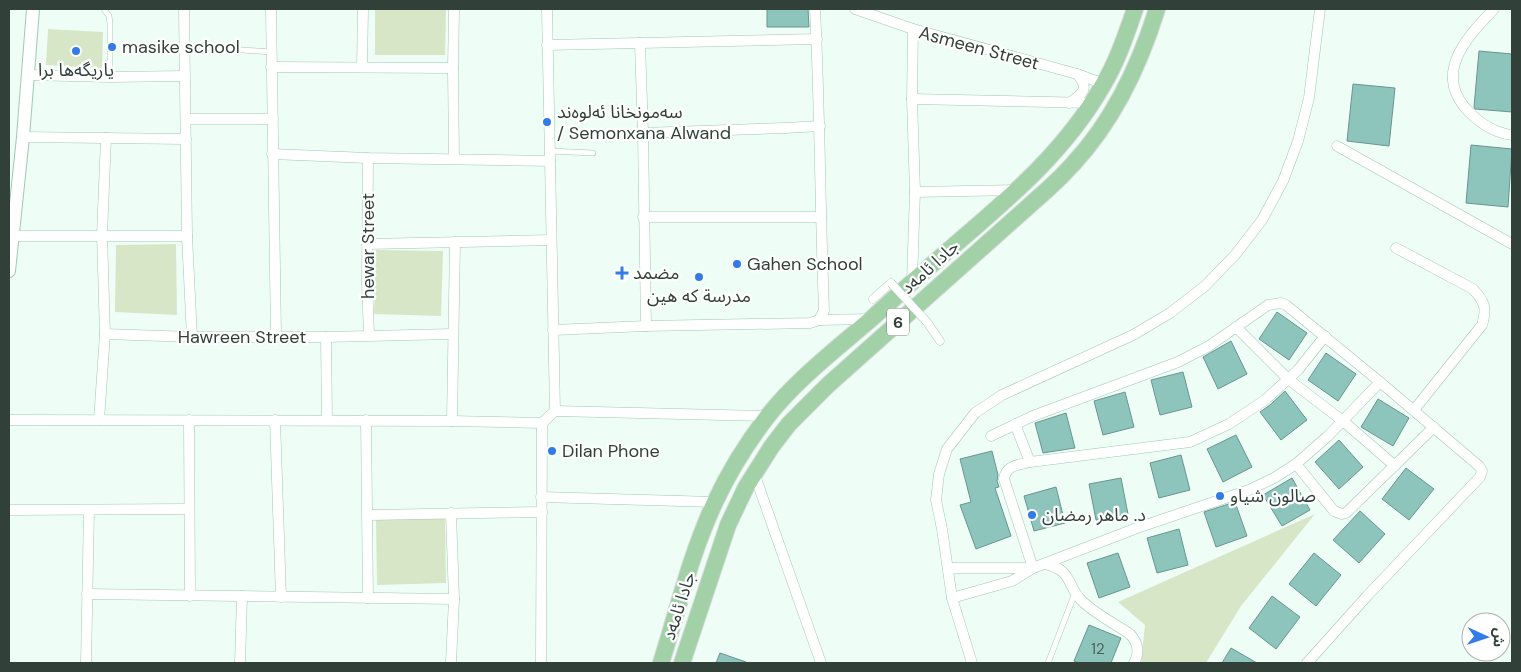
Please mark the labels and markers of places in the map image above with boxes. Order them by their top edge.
place label: masike school [122,35,240,59]
marker: masike school [106,41,118,53]
marker: یاریگەھا برا [70,45,82,57]
place label: یاریگەھا برا [38,58,114,82]
place label: سەمونخانا ئەلوەند / Semonxana Alwand [557,100,731,145]
marker: سەمونخانا ئەلوەند / Semonxana Alwand [541,116,553,128]
place label: Gahen School [747,252,863,276]
marker: Gahen School [731,258,743,270]
place label: مضمد [633,261,680,285]
marker: مضمد [615,266,629,280]
marker: مدرسة كه هين [693,271,705,283]
place label: مدرسة كه هين [647,284,751,308]
place label: Dilan Phone [562,439,660,463]
marker: Dilan Phone [546,445,558,457]
place label: صالون شياو [1230,484,1316,508]
marker: صالون شياو [1214,490,1226,502]
place label: د. ماهر رمضان [1042,503,1146,527]
marker: د. ماهر رمضان [1026,509,1038,521]

